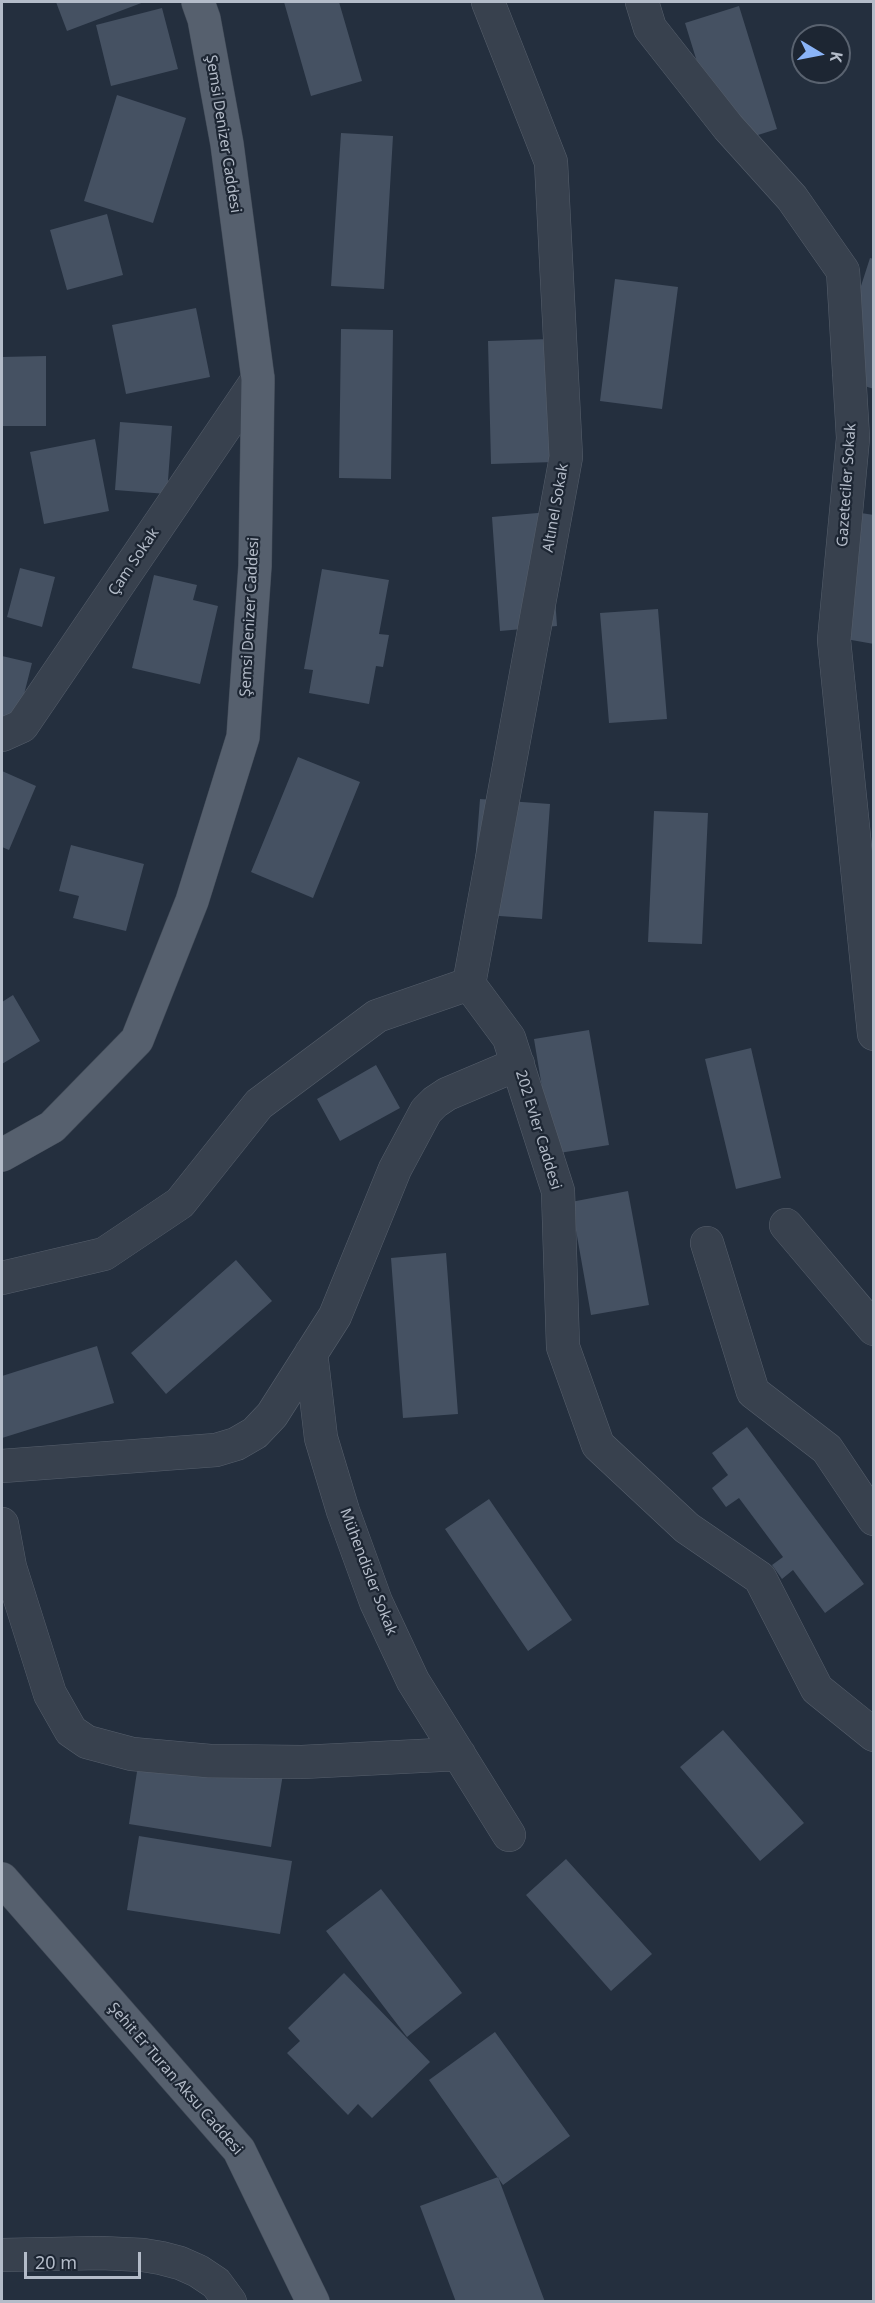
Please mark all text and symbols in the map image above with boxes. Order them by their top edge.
north arrow [791,24,851,84]
text: K [825,50,849,64]
street label: Şemsi Denizer Caddesi [202,54,244,214]
street label: Gazeteciler Sokak [834,423,860,547]
street label: Altınel Sokak [539,462,573,554]
street label: Çam Sokak [105,525,163,599]
street label: Şemsi Denizer Caddesi [237,537,263,697]
street label: 202 Evler Caddesi [511,1068,565,1192]
street label: Mühendisler Sokak [336,1506,400,1638]
street label: Şehit Er Turan Aksu Caddesi [104,1999,246,2159]
scale bar [27,2240,144,2278]
text: 20 m [35,2250,77,2274]

